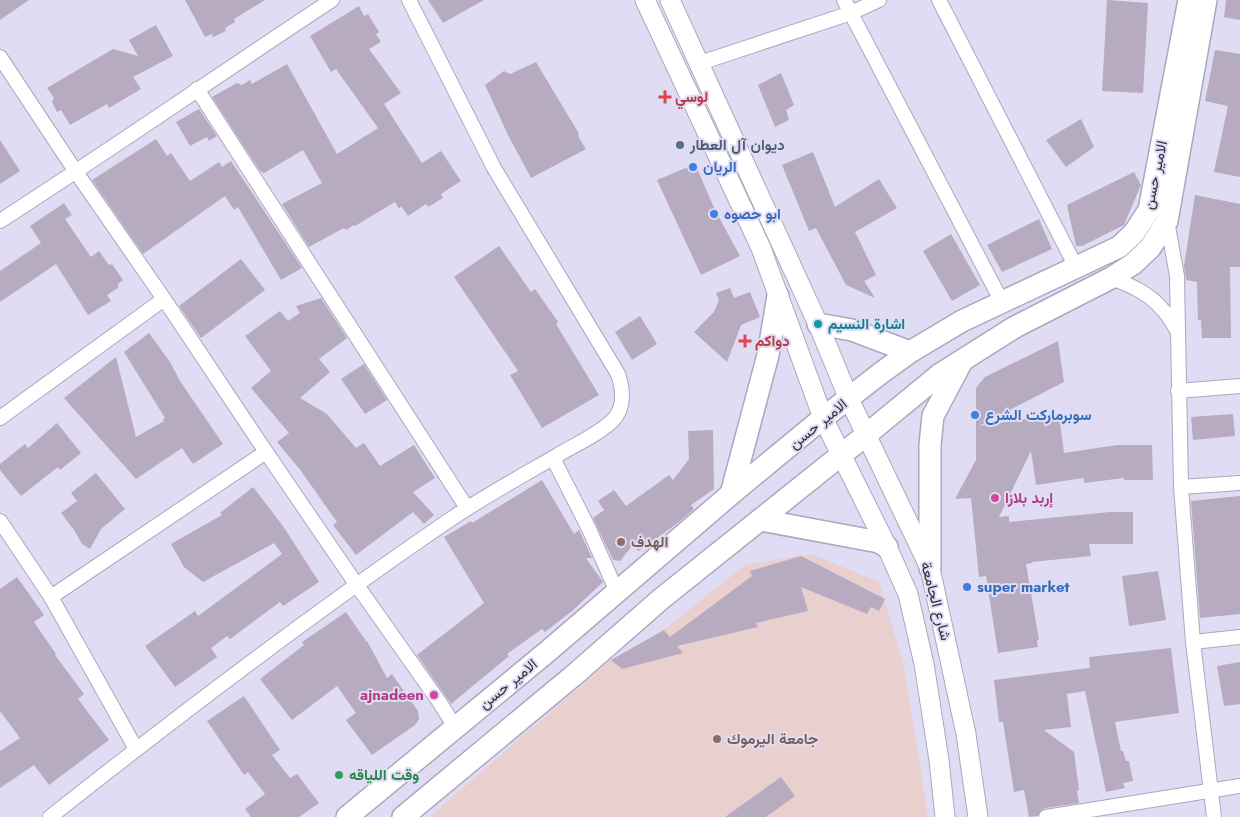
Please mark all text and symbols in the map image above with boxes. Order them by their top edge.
place label: لوسي [675,86,708,110]
marker: لوسي [659,91,671,103]
place label: ديوان آل العطار [689,134,785,156]
marker: ديوان آل العطار [674,139,686,151]
street label: الامير حسن [1137,139,1173,211]
place label: الريان [703,156,737,178]
marker: الريان [687,161,699,173]
place label: ابو حصوه [724,203,781,225]
marker: ابو حصوه [708,208,720,220]
place label: اشارة النسيم [828,313,905,335]
marker: اشارة النسيم [812,318,824,330]
place label: دواكم [755,330,790,352]
marker: دواكم [739,335,751,347]
street label: الامير حسن [784,393,852,455]
place label: سوبرماركت الشرع [985,404,1091,426]
marker: سوبرماركت الشرع [969,409,981,421]
place label: إربد بلازا [1005,487,1053,509]
marker: إربد بلازا [989,492,1001,504]
place label: الهدف [631,531,668,553]
marker: الهدف [615,536,627,548]
street label: شارع الجامعة [915,559,957,643]
place label: super market [977,576,1070,598]
marker: super market [961,581,973,593]
street label: الامير حسن [474,653,542,715]
place label: ajnadeen [360,684,424,706]
marker: ajnadeen [428,689,440,701]
place label: جامعة اليرموك [727,728,818,750]
marker: جامعة اليرموك [711,733,723,745]
place label: وقت اللياقه [349,764,419,786]
marker: وقت اللياقه [333,769,345,781]

